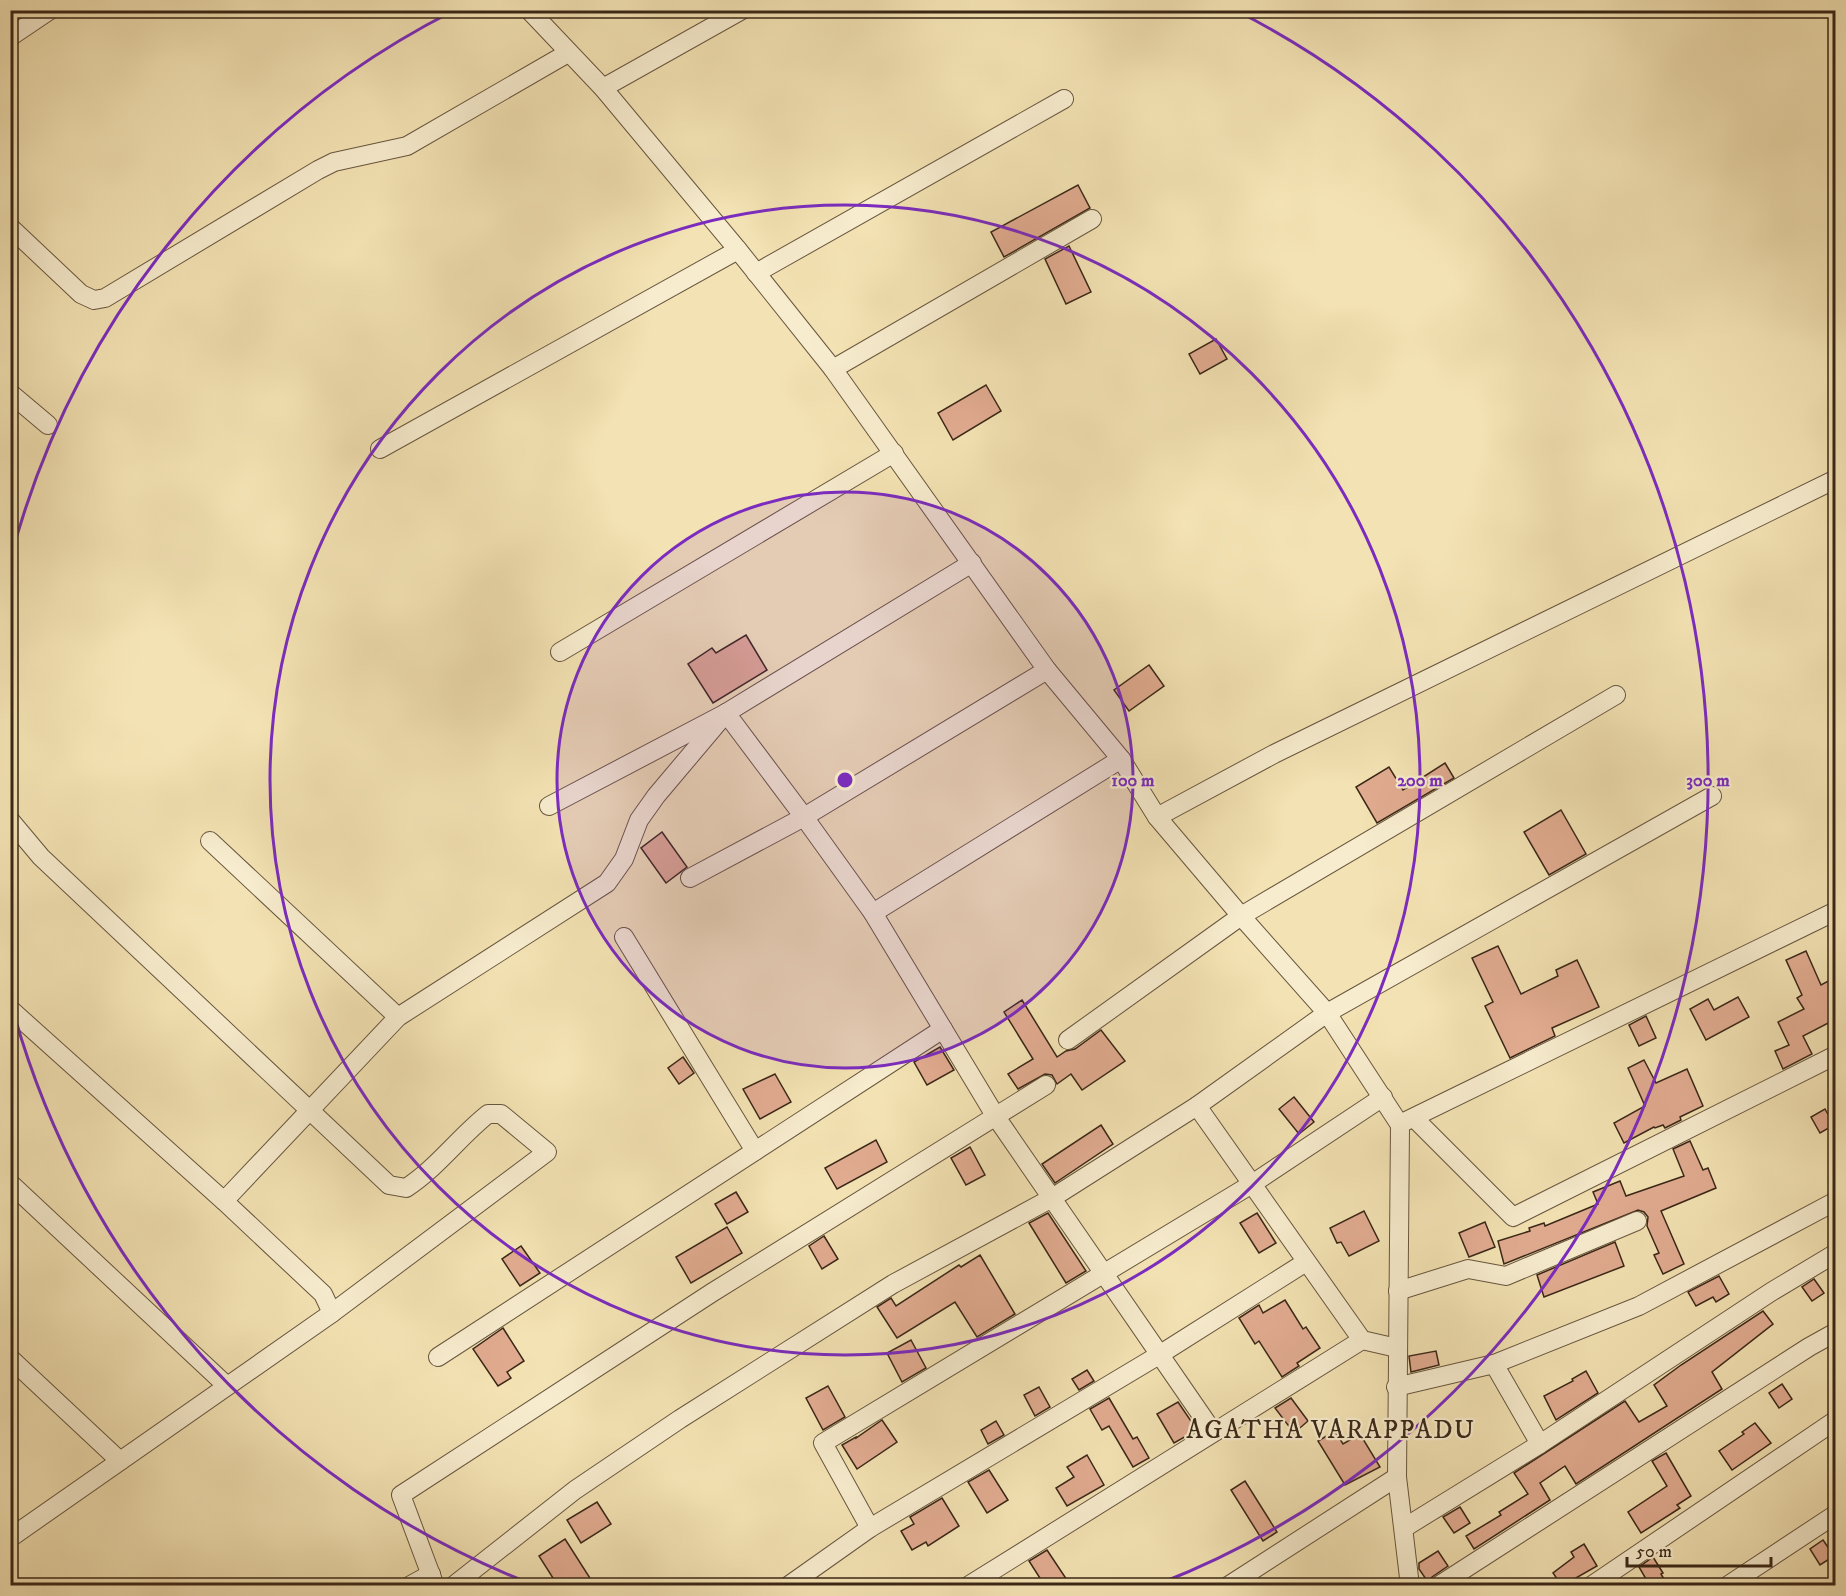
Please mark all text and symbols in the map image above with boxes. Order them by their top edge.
centre of rings [835,770,855,790]
text: 100 m [1111,770,1155,792]
text: 200 m [1397,770,1443,792]
text: 300 m [1686,770,1730,792]
district label: AGATHA VARAPPADU [1186,1414,1476,1447]
scale bar [1627,1530,1771,1568]
text: 50 m [1636,1541,1672,1563]

